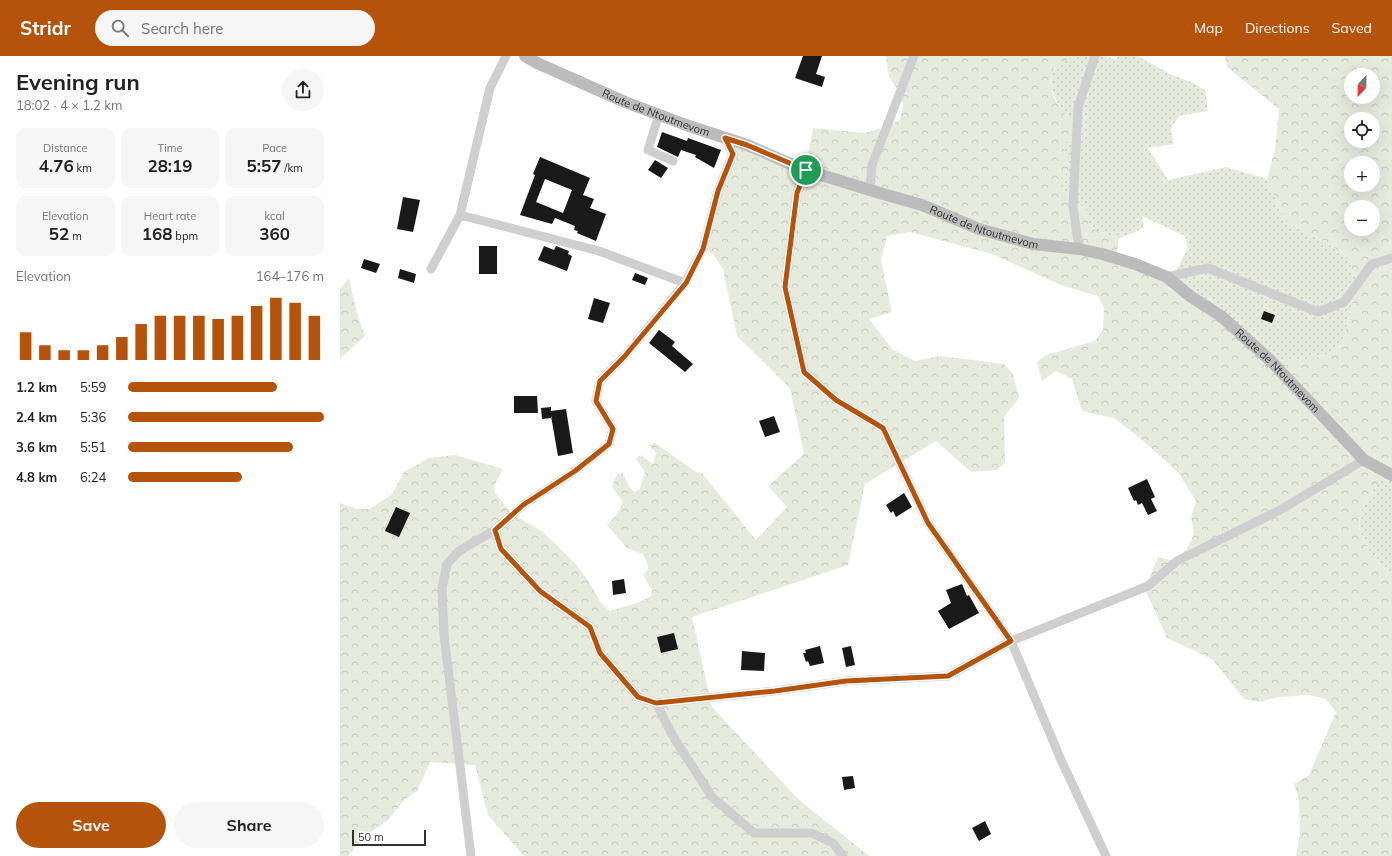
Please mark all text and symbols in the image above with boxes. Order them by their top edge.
search box [95,10,375,46]
text: Stridr [20,16,71,40]
icon: search [109,17,131,39]
text: Search here [141,19,224,38]
text: Map [1194,19,1223,37]
text: Directions [1245,19,1310,37]
text: Saved [1332,19,1372,37]
text: Evening run [16,68,140,96]
north arrow [1344,68,1380,104]
map controls [1344,68,1380,236]
button: share [282,69,324,111]
street label: Route de Ntoutmevom [600,86,712,139]
text: 18:02 · 4 × 1.2 km [16,97,122,113]
button: locate [1344,112,1380,148]
text: Distance [43,141,88,155]
text: Time [158,141,182,155]
text: Pace [262,141,287,155]
pin [789,153,823,187]
text: 4.76 [39,155,74,176]
text: 28:19 [147,155,193,176]
text: 5:57 [247,155,281,176]
button: + [1344,156,1380,192]
icon: arrive [795,159,817,181]
text: km [74,161,92,175]
text: /km [281,161,303,175]
button: − [1344,200,1380,236]
street label: Route de Ntoutmevom [928,202,1039,252]
text: Elevation [42,209,89,223]
text: Heart rate [144,209,196,223]
text: kcal [265,209,285,223]
text: 52 [49,223,69,244]
text: 168 [142,223,172,244]
text: 360 [259,223,290,244]
text: m [69,229,82,243]
text: bpm [172,229,198,243]
text: Elevation [16,268,71,284]
text: 164–176 m [256,268,324,284]
street label: Route de Ntoutmevom [1232,325,1323,416]
text: 1.2 km [16,379,57,395]
text: 5:59 [80,379,106,395]
text: 2.4 km [16,409,57,425]
text: 5:36 [80,409,106,425]
text: 3.6 km [16,439,57,455]
text: 5:51 [80,439,106,455]
text: 4.8 km [16,469,57,485]
text: 6:24 [80,469,106,485]
button: Save [16,802,166,848]
button: Share [174,802,324,848]
scale bar [352,828,426,847]
text: 50 m [358,830,384,844]

